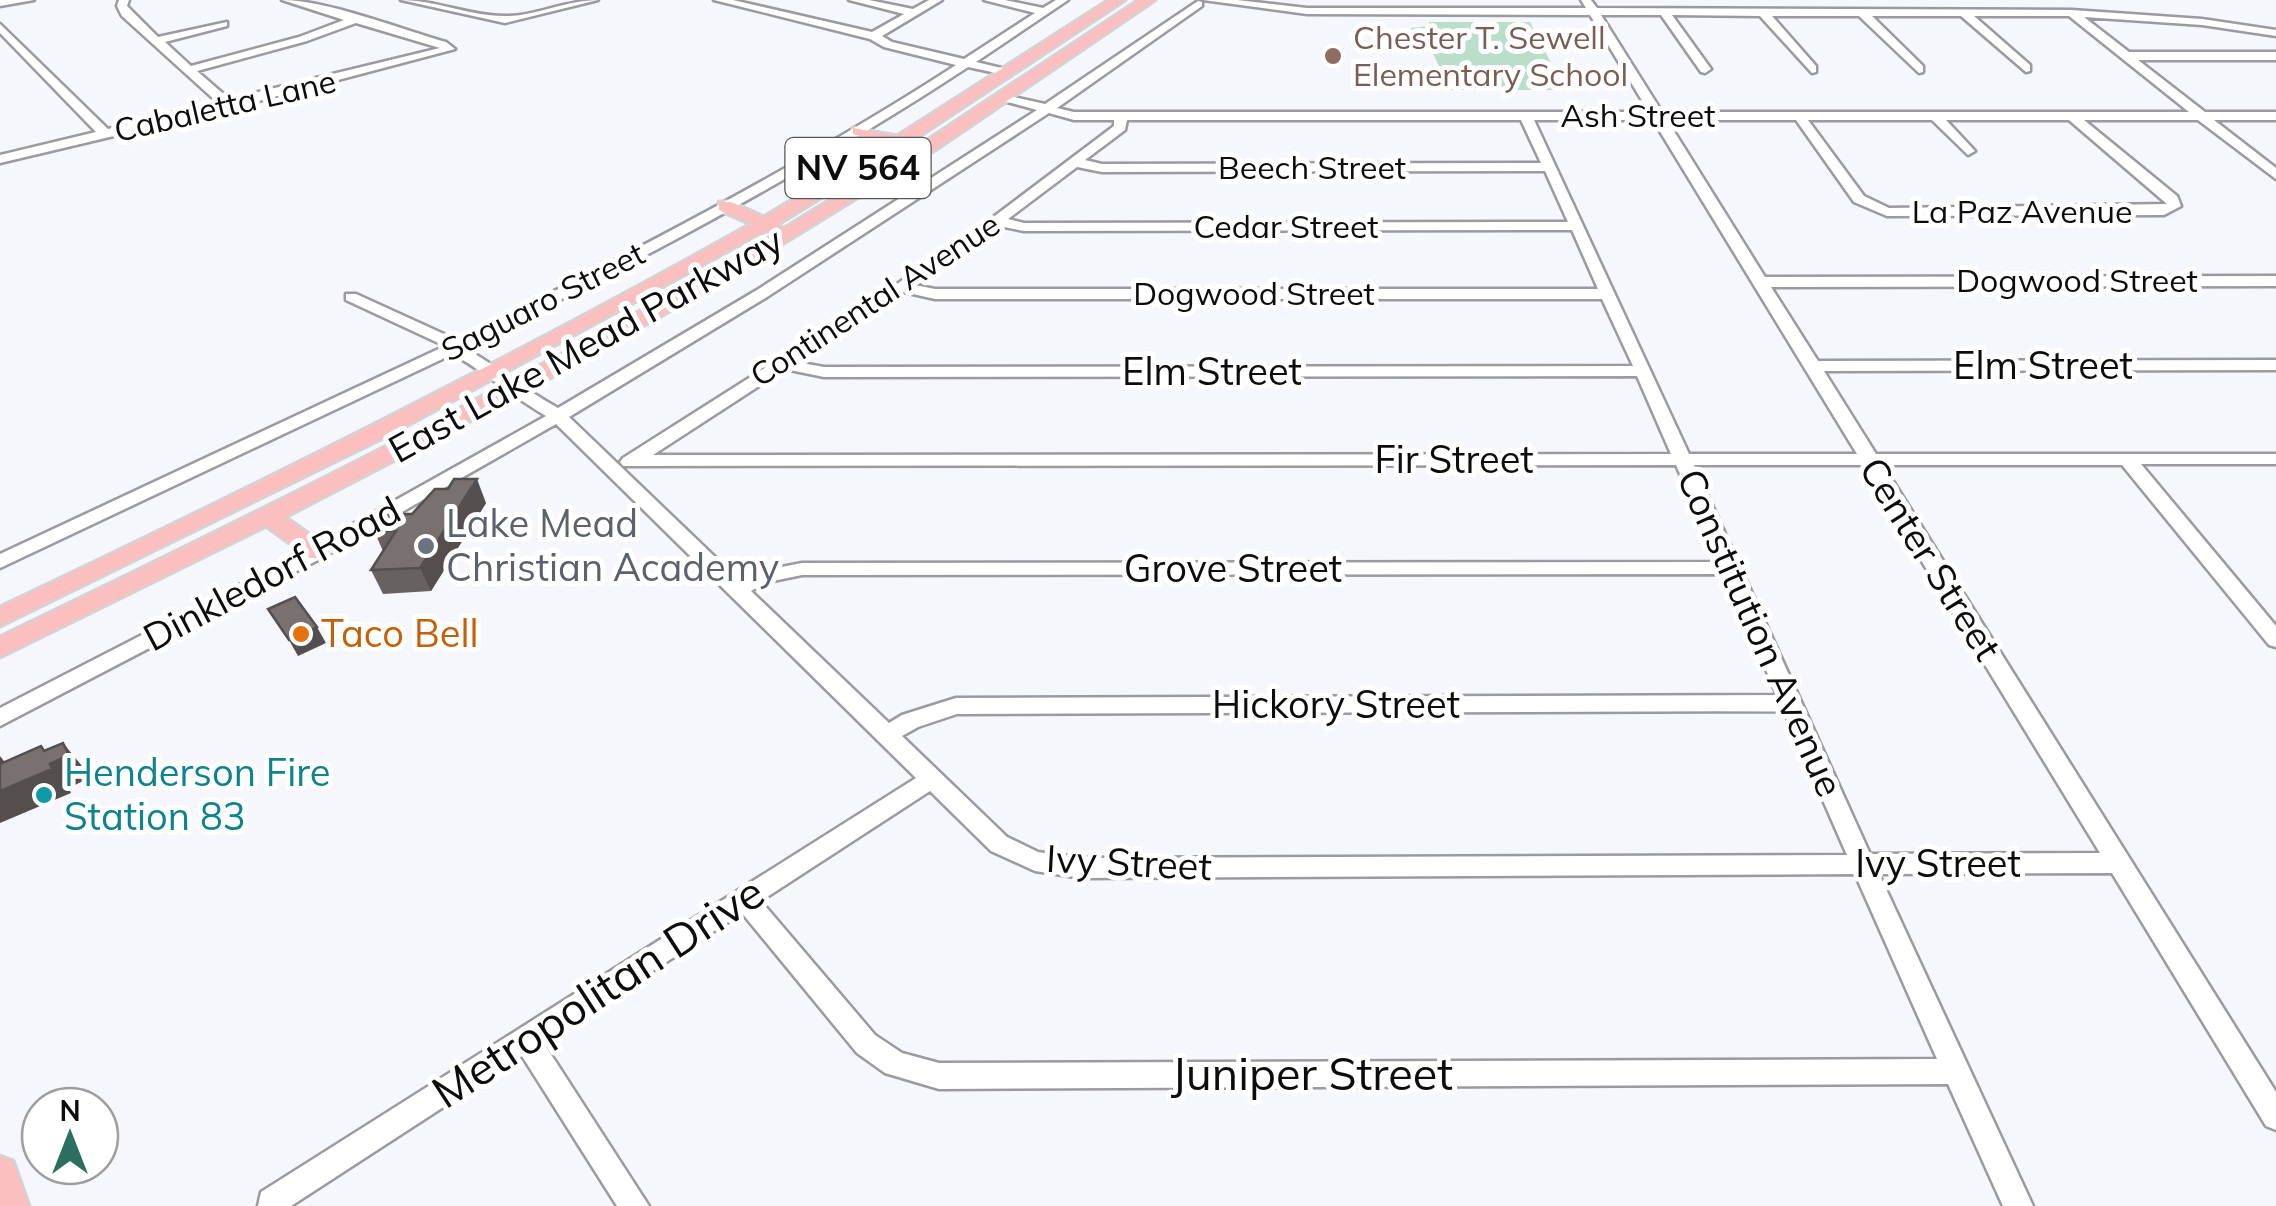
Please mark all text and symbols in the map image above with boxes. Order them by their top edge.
place label: Chester T. Sewell Elementary School [1353,17,1628,94]
marker: Chester T. Sewell Elementary School [1322,45,1344,67]
street label: Cabaletta Lane [110,60,340,150]
street label: Ash Street [1561,95,1715,135]
road number: NV 564 [786,138,930,198]
street label: Beech Street [1218,147,1406,187]
street label: La Paz Avenue [1912,191,2132,231]
street label: Continental Avenue [742,204,1007,395]
street label: Cedar Street [1193,206,1379,246]
street label: East Lake Mead Parkway [380,216,791,473]
street label: Saguaro Street [434,233,651,369]
street label: Dogwood Street [1956,260,2198,300]
street label: Dogwood Street [1133,273,1375,313]
street label: Elm Street [1953,341,2133,389]
street label: Elm Street [1122,347,1302,395]
street label: Fir Street [1374,435,1534,483]
street label: Center Street [1850,448,2012,669]
street label: Constitution Avenue [1667,461,1855,804]
street label: Dinkledorf Road [135,485,408,661]
place label: Lake Mead Christian Academy [446,499,779,591]
marker: Lake Mead Christian Academy [415,535,437,557]
street label: Grove Street [1124,544,1342,592]
place label: Taco Bell [321,609,479,657]
marker: Taco Bell [290,623,312,645]
street label: Hickory Street [1212,680,1460,728]
place label: Henderson Fire Station 83 [64,748,330,840]
marker: Henderson Fire Station 83 [33,784,55,806]
street label: Ivy Street [1045,834,1213,890]
street label: Ivy Street [1855,839,2021,887]
street label: Metropolitan Drive [421,863,774,1119]
street label: Juniper Street [1171,1045,1453,1101]
north arrow [20,1086,120,1186]
text: N [59,1093,81,1128]

